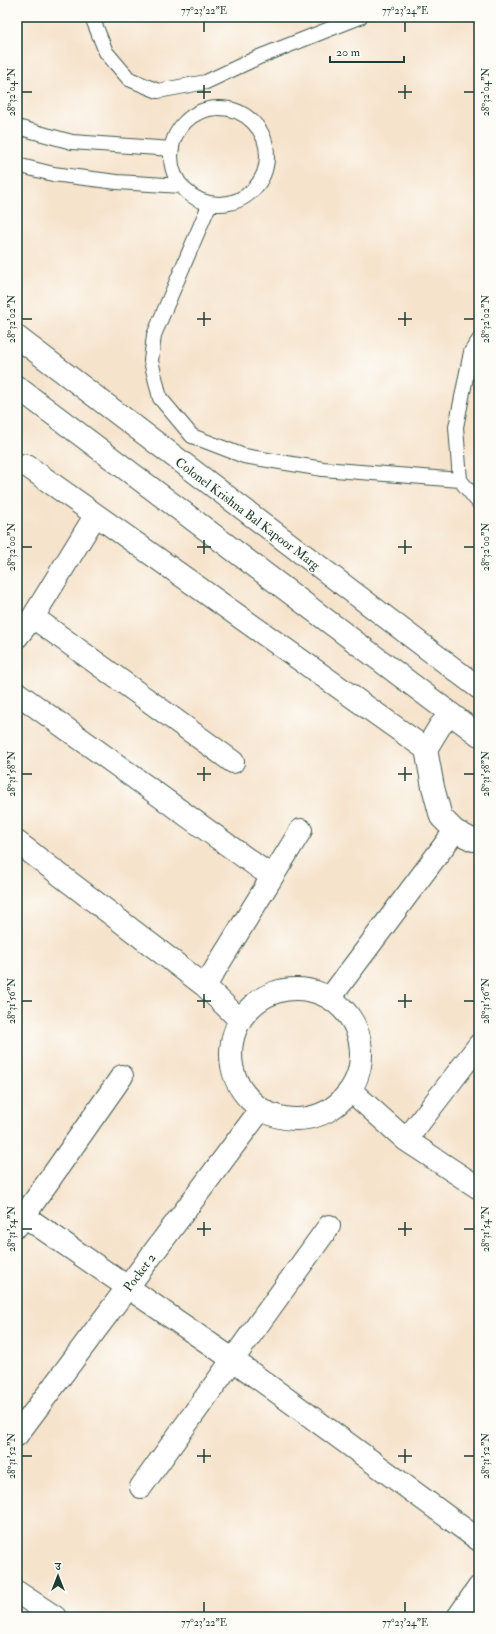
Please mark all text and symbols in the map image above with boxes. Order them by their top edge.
text: 77°23'22"E [181,5,227,17]
text: 77°23'24"E [382,5,428,17]
scale bar [330,38,404,64]
text: 20 m [336,45,361,60]
text: 28°32'04"N [6,68,18,116]
text: 28°32'04"N [480,68,492,116]
text: 28°32'02"N [6,295,18,343]
text: 28°32'02"N [480,295,492,343]
street label: Colonel Krishna Bal Kapoor Marg [171,454,323,575]
text: 28°32'00"N [6,523,18,571]
text: 28°32'00"N [480,523,492,571]
text: 28°31'58"N [6,751,18,797]
text: 28°31'58"N [480,751,492,797]
text: 28°31'56"N [6,978,18,1024]
text: 28°31'56"N [480,978,492,1024]
text: 28°31'54"N [6,1206,18,1252]
text: 28°31'54"N [480,1206,492,1252]
street label: Pocket 2 [120,1250,160,1295]
text: 28°31'52"N [6,1433,18,1479]
text: 28°31'52"N [480,1433,492,1479]
north arrow [38,1556,78,1596]
text: उ [54,1560,62,1573]
text: 77°23'22"E [181,1617,227,1629]
text: 77°23'24"E [382,1617,428,1629]

